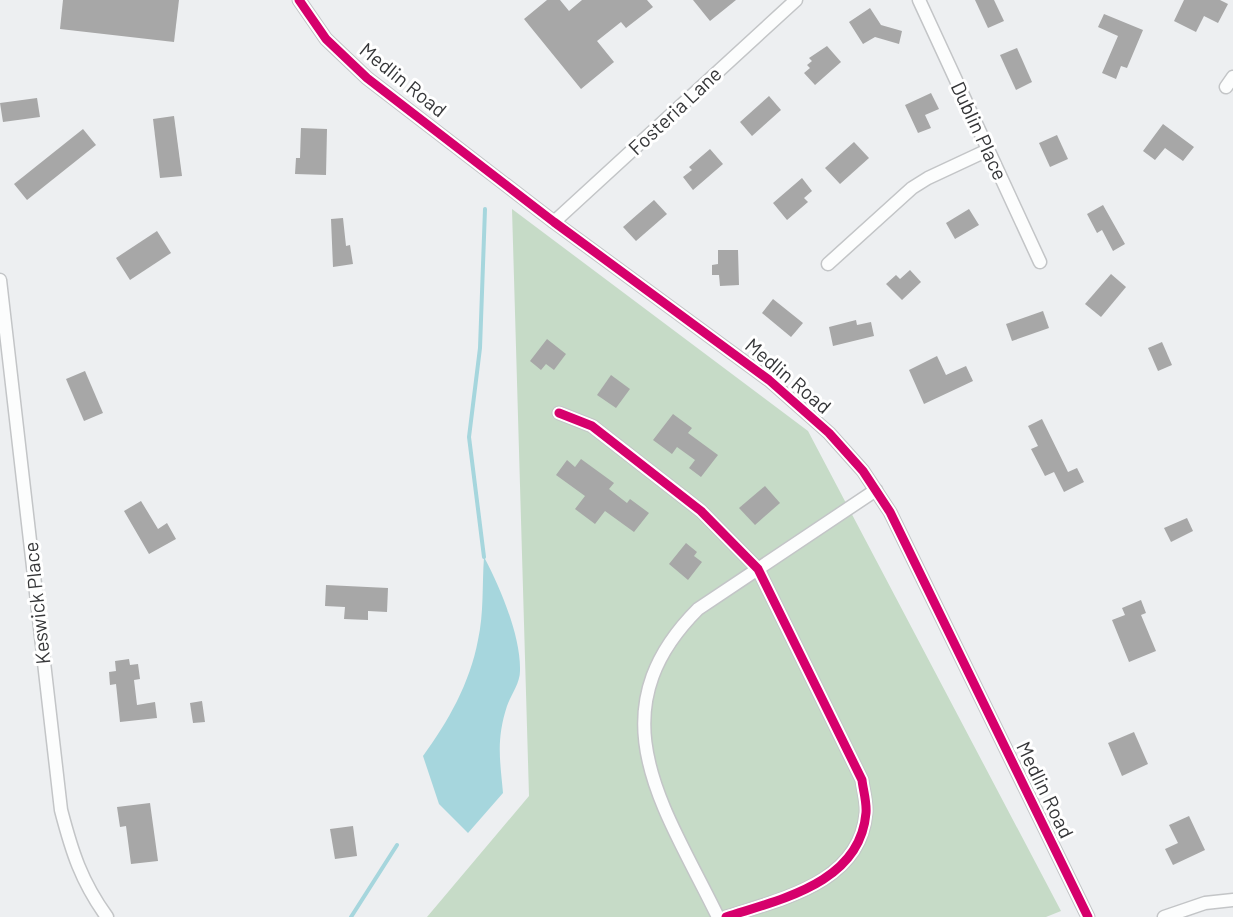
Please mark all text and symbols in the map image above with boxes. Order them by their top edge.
street label: Medlin Road [355,37,452,121]
street label: Fosteria Lane [623,61,726,159]
street label: Dublin Place [947,78,1013,184]
street label: Medlin Road [741,332,836,418]
street label: Keswick Place [18,541,54,666]
street label: Medlin Road [1012,737,1080,842]

